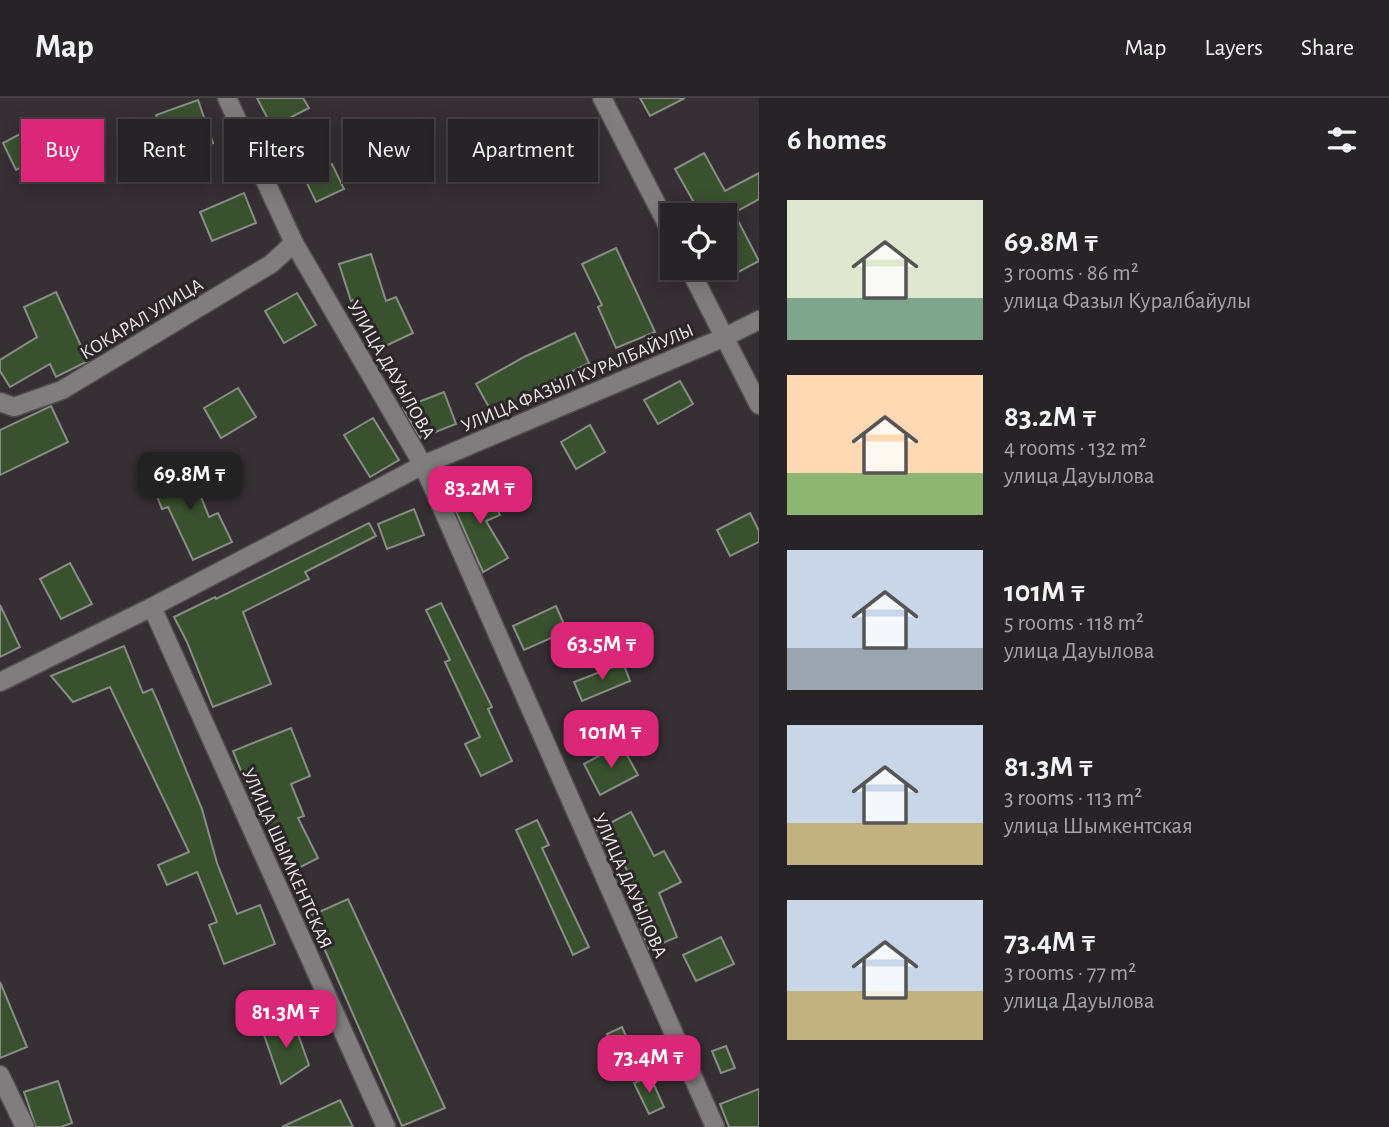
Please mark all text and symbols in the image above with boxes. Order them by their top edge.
text: Map [35,31,94,64]
text: Map [1124,36,1166,60]
text: Layers [1204,36,1263,60]
text: Share [1301,36,1354,60]
chip: Buy [21,119,104,182]
chip: Rent [118,119,210,182]
chip: Filters [224,119,329,182]
chip: New [343,119,434,182]
chip: Apartment [448,119,598,182]
icon: filters [1323,121,1361,159]
text: 6 homes [787,125,887,155]
map controls [660,203,737,280]
button: locate [660,203,737,280]
text: 69.8M ₸ [1004,227,1099,257]
icon: home [843,228,927,312]
text: 3 rooms · 86 m² [1004,262,1139,285]
street label: КОКАРАЛ УЛИЦА [77,275,207,363]
text: улица Фазыл Куралбайулы [1004,290,1251,313]
street label: УЛИЦА ДАУЫЛОВА [343,297,438,442]
street label: УЛИЦА ФАЗЫЛ КУРАЛБАЙУЛЫ [458,320,697,436]
text: 83.2M ₸ [1004,402,1097,432]
icon: home [843,403,927,487]
text: 4 rooms · 132 m² [1004,437,1146,460]
pin: 69.8M ₸ [125,452,255,512]
text: 69.8M ₸ [153,463,227,486]
text: улица Дауылова [1004,465,1155,488]
pin: 83.2M ₸ [415,466,545,526]
text: 83.2M ₸ [444,477,516,500]
text: 101M ₸ [1004,577,1086,607]
icon: home [843,578,927,662]
text: 5 rooms · 118 m² [1004,612,1144,635]
pin: 63.5M ₸ [537,622,667,682]
text: 63.5M ₸ [567,633,637,656]
text: улица Дауылова [1004,640,1155,663]
pin: 101M ₸ [554,710,668,770]
text: 101M ₸ [580,721,642,744]
text: 81.3M ₸ [1004,752,1094,782]
icon: home [843,753,927,837]
street label: УЛИЦА ШЫМКЕНТСКАЯ [238,765,335,952]
text: 3 rooms · 113 m² [1004,787,1142,810]
street label: УЛИЦА ДАУЫЛОВА [589,810,670,961]
text: улица Шымкентская [1004,815,1193,838]
text: 73.4M ₸ [1004,927,1097,957]
icon: home [843,928,927,1012]
text: 3 rooms · 77 m² [1004,962,1136,985]
pin: 81.3M ₸ [221,990,351,1050]
text: улица Дауылова [1004,990,1155,1013]
text: 81.3M ₸ [251,1001,321,1024]
pin: 73.4M ₸ [584,1035,714,1095]
text: 73.4M ₸ [613,1046,685,1069]

